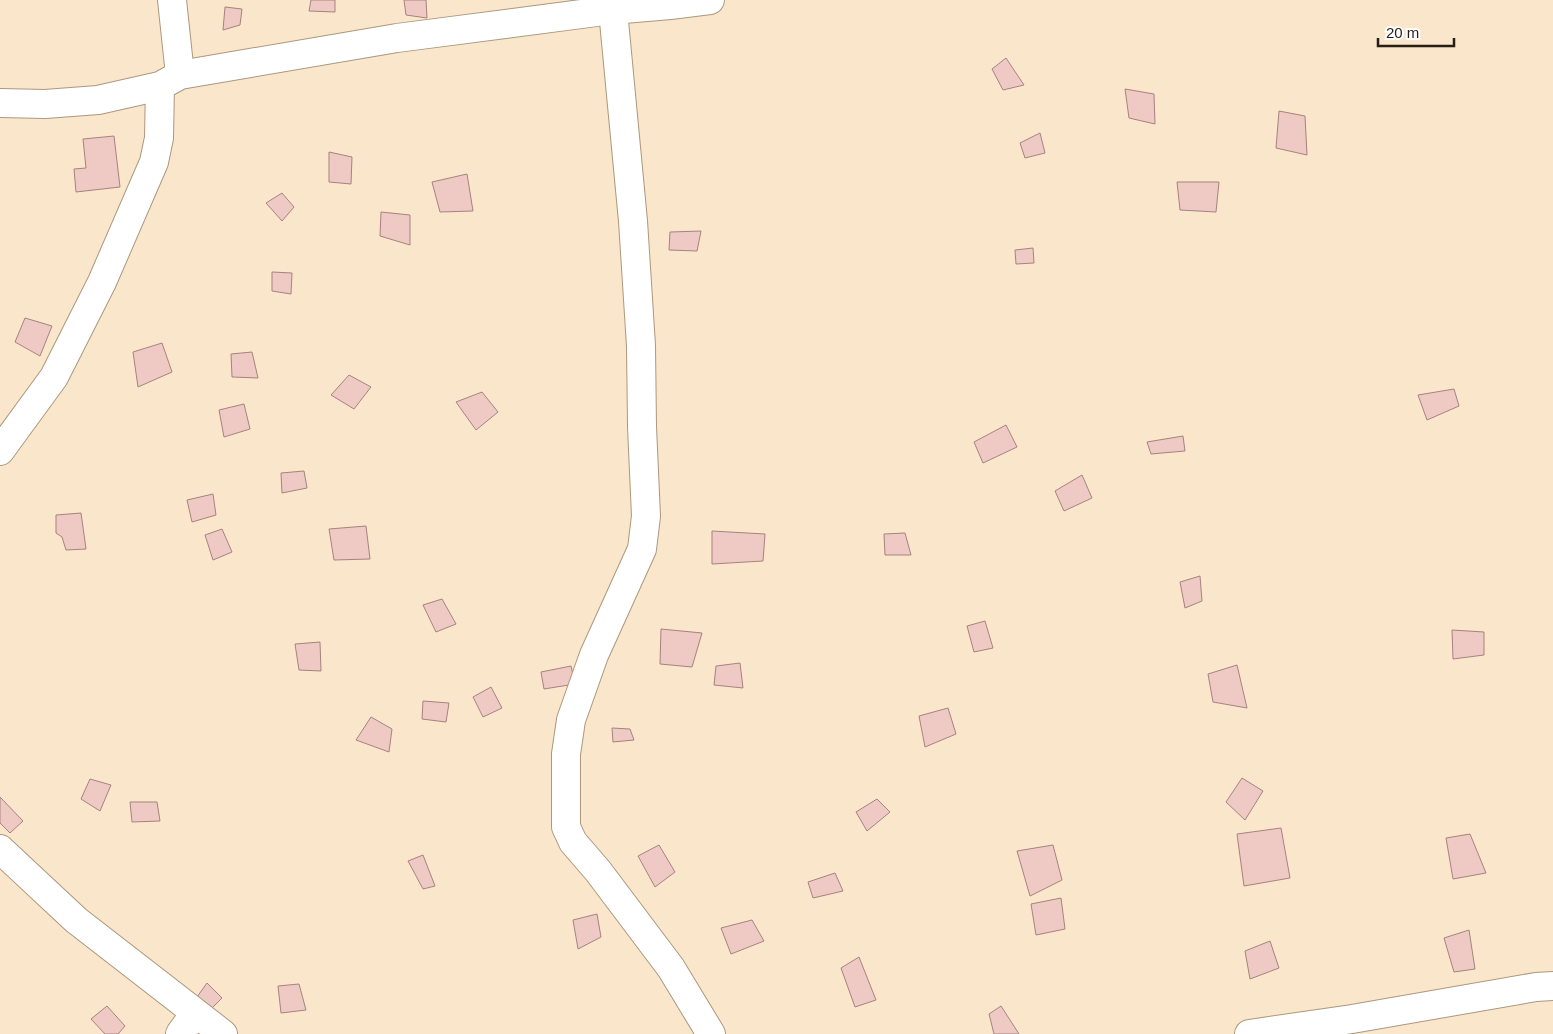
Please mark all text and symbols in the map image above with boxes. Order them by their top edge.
scale bar [1378,15,1454,47]
text: 20 m [1386,24,1419,41]

